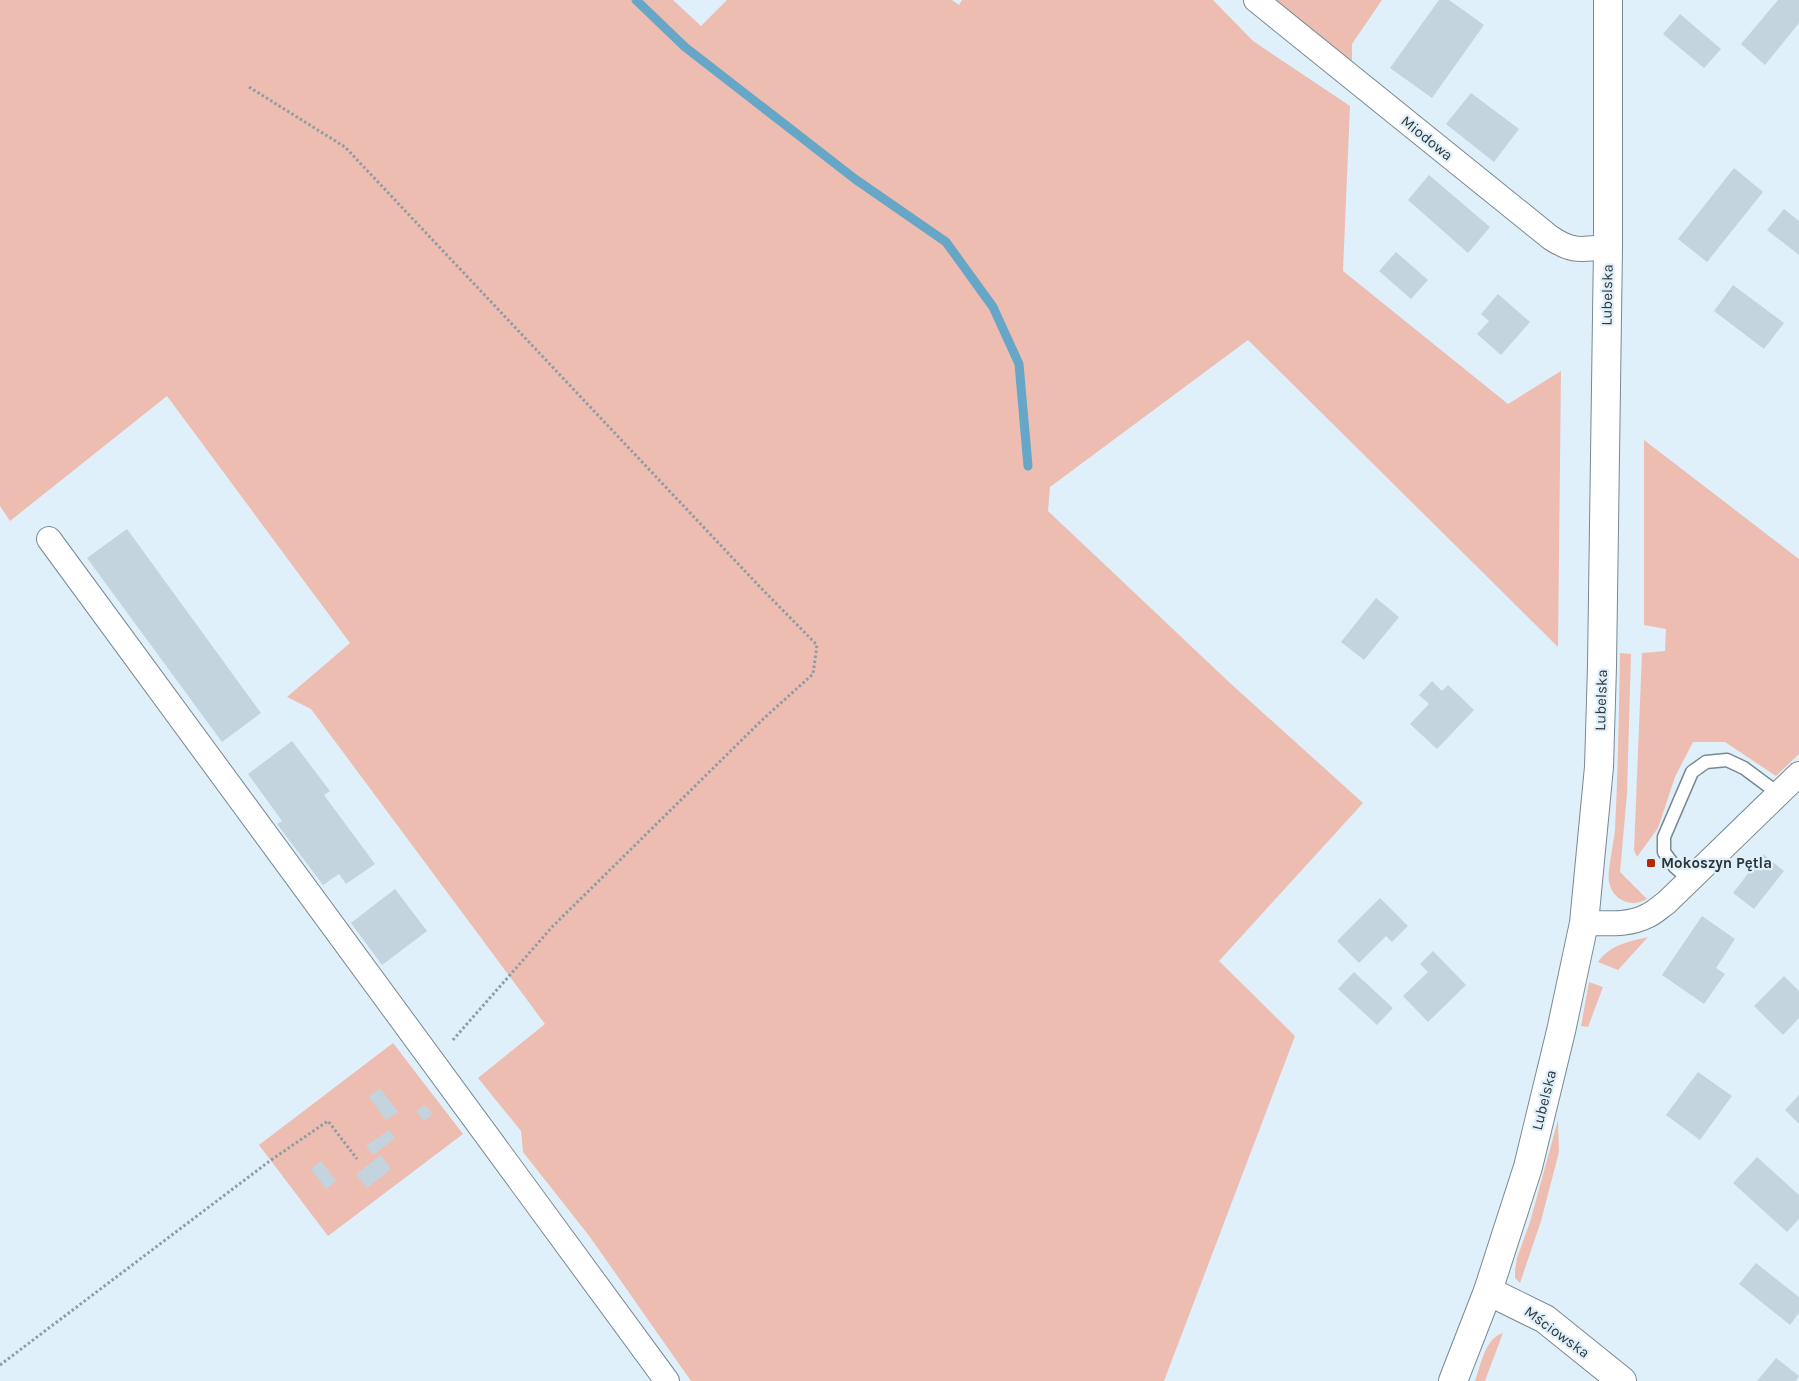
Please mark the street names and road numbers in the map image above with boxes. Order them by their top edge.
street label: Miodowa [1397,112,1457,164]
street label: Lubelska [1597,264,1617,326]
street label: Lubelska [1591,669,1611,731]
street label: Lubelska [1528,1068,1560,1132]
street label: Mściowska [1521,1302,1593,1362]

